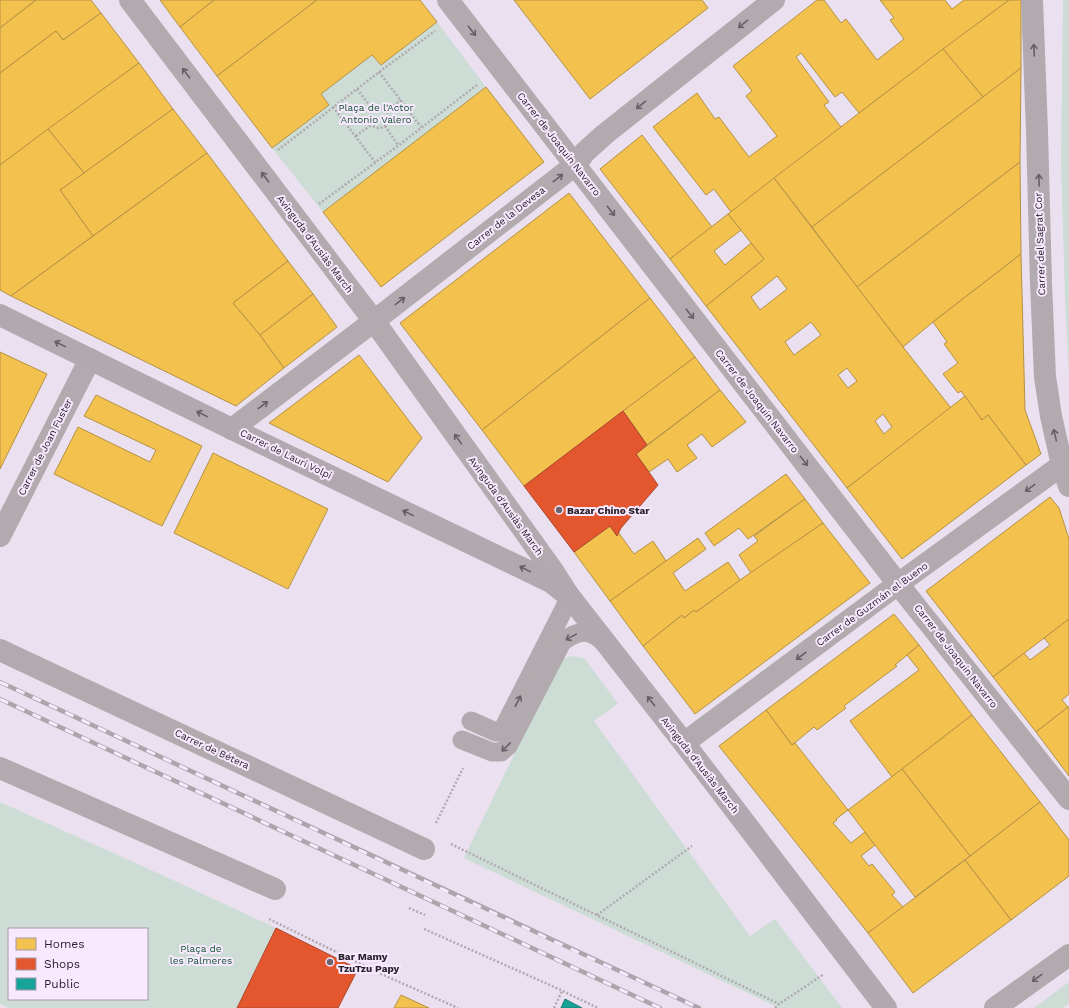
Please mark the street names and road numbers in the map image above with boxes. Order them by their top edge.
street label: Carrer de Joaquín Navarro [515,90,603,198]
street label: Carrer de la Devesa [465,184,547,252]
street label: Carrer del Sagrat Cor [1033,192,1047,296]
street label: Avinguda d'Ausiàs March [275,193,355,295]
street label: Carrer de Joaquín Navarro [713,347,801,455]
street label: Carrer de Joan Fuster [16,397,74,497]
street label: Carrer de Lauri Volpi [238,427,334,481]
street label: Avinguda d'Ausiàs March [466,455,546,557]
street label: Carrer de Guzmán el Bueno [814,560,930,648]
street label: Carrer de Joaquín Navarro [912,602,1000,710]
street label: Avinguda d'Ausiàs March [659,715,741,815]
street label: Carrer de Bétera [173,727,251,771]

